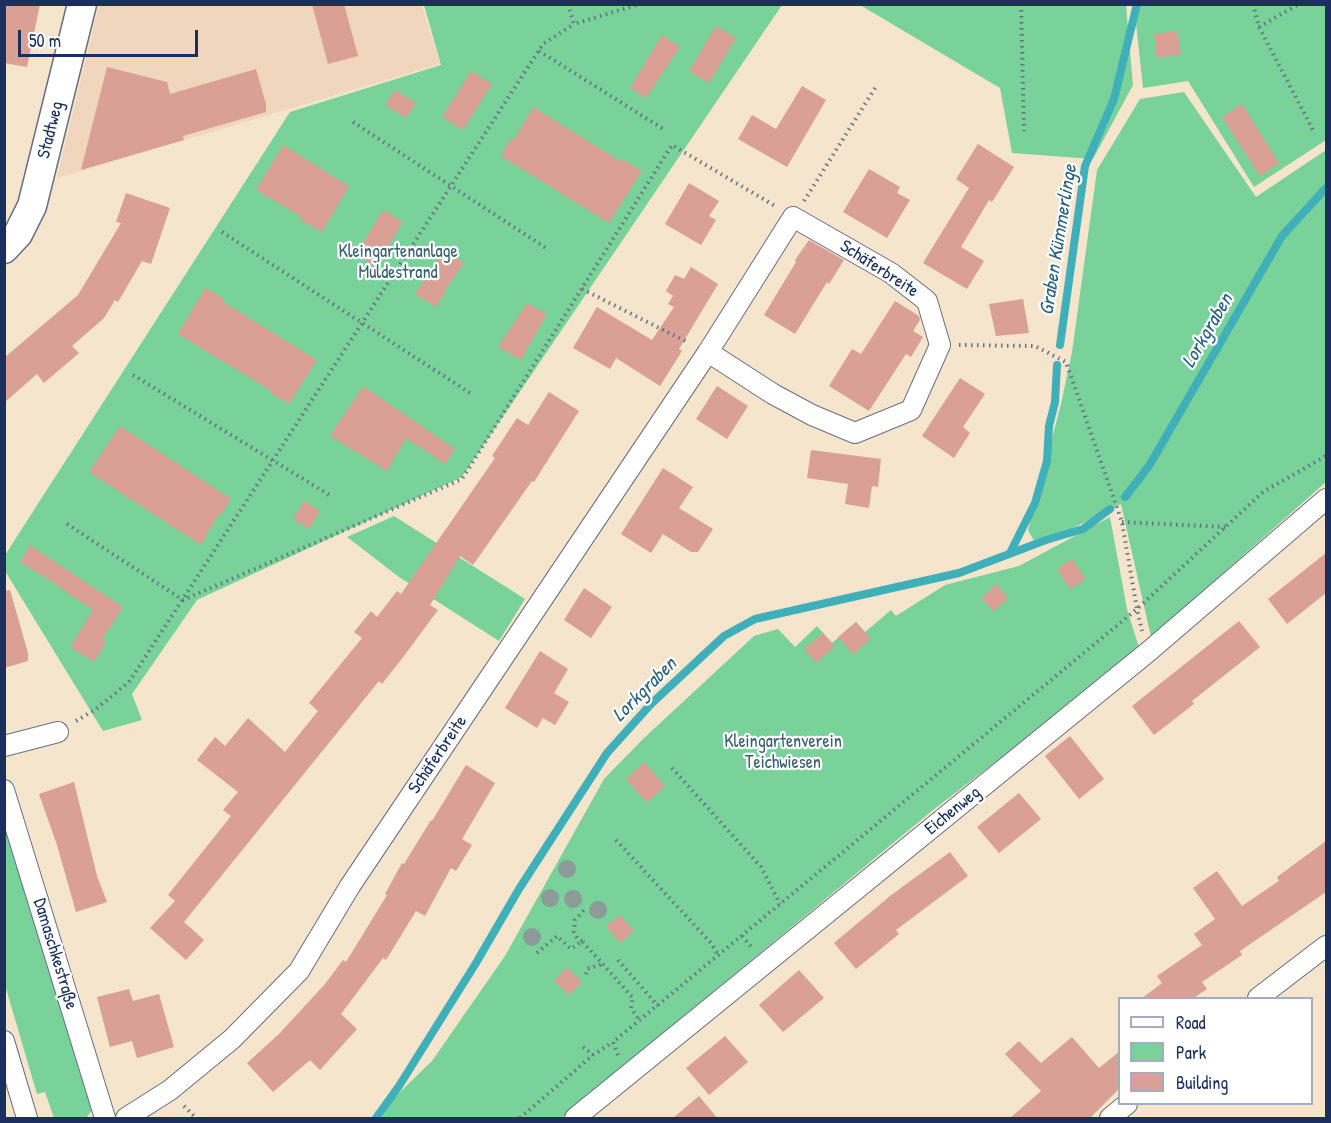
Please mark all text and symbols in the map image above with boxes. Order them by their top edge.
scale bar [21,18,201,56]
text: 50 m [29,28,61,53]
street label: Stadtweg [33,99,69,161]
water label: Graben Kümmerlinge [1035,163,1083,317]
street label: Schäferbreite [836,236,922,302]
park label: Kleingartenanlage Muldestrand [338,241,458,284]
water label: Lorkgraben [1177,290,1239,372]
water label: Lorkgraben [608,653,682,727]
street label: Schäferbreite [404,712,472,798]
park label: Kleingartenverein Teichwiesen [724,731,842,774]
street label: Eichenweg [921,782,985,840]
street label: Damaschkestraße [28,896,82,1012]
legend [1118,997,1313,1105]
text: Road [1176,1010,1206,1035]
text: Park [1176,1040,1206,1065]
text: Building [1176,1070,1228,1095]

